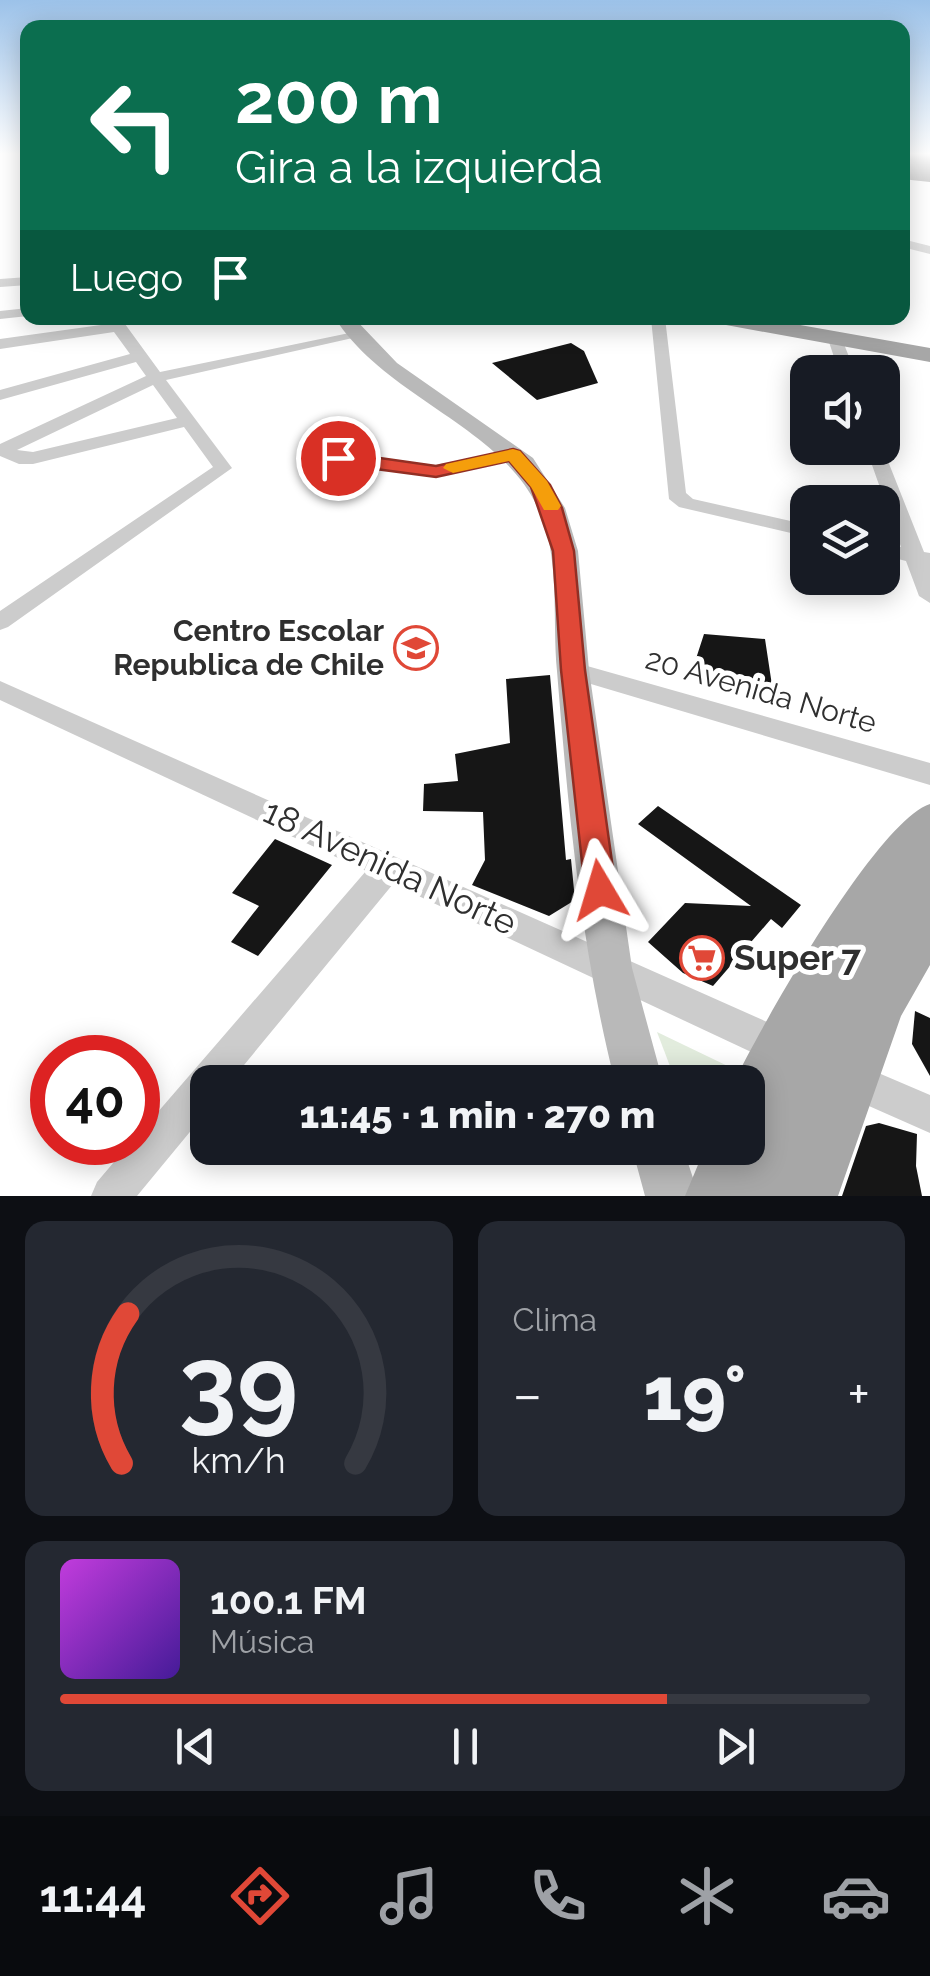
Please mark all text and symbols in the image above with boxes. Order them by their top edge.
text: 200 m [235,57,442,139]
icon: left [70,60,200,190]
text: Gira a la izquierda [235,141,603,194]
icon: arrive [203,250,258,305]
text: Luego [70,255,183,300]
map controls [790,355,900,595]
button: sound [790,355,900,465]
pin [296,416,381,501]
icon: arrive [311,431,366,486]
button: layers [790,485,900,595]
place label: Centro Escolar Republica de Chile [113,613,384,682]
school or university icon: Centro Escolar Republica de Chile [393,625,439,671]
street label: 20 Avenida Norte [642,641,881,740]
street label: 18 Avenida Norte [257,790,523,943]
position arrow [548,838,652,942]
supermarket icon: Super 7 [679,935,725,981]
place label: Super 7 [734,937,861,978]
speed limit sign: 40 [30,1035,160,1165]
text: 11:45 · 1 min · 270 m [300,1092,655,1137]
text: Clima [513,1301,597,1338]
text: 39 [179,1323,298,1445]
text: 19° [643,1349,746,1438]
text: − [513,1362,542,1427]
text: + [847,1362,870,1427]
text: km/h [192,1439,286,1481]
text: 100.1 FM [210,1578,367,1623]
text: Música [210,1623,315,1660]
icon: previous [168,1719,223,1774]
icon: pause [438,1719,493,1774]
icon: next [708,1719,763,1774]
icon: directions [225,1861,295,1931]
icon: music [374,1861,444,1931]
icon: phone [523,1861,593,1931]
icon: climate [672,1861,742,1931]
icon: car [821,1861,891,1931]
text: 11:44 [39,1870,146,1923]

